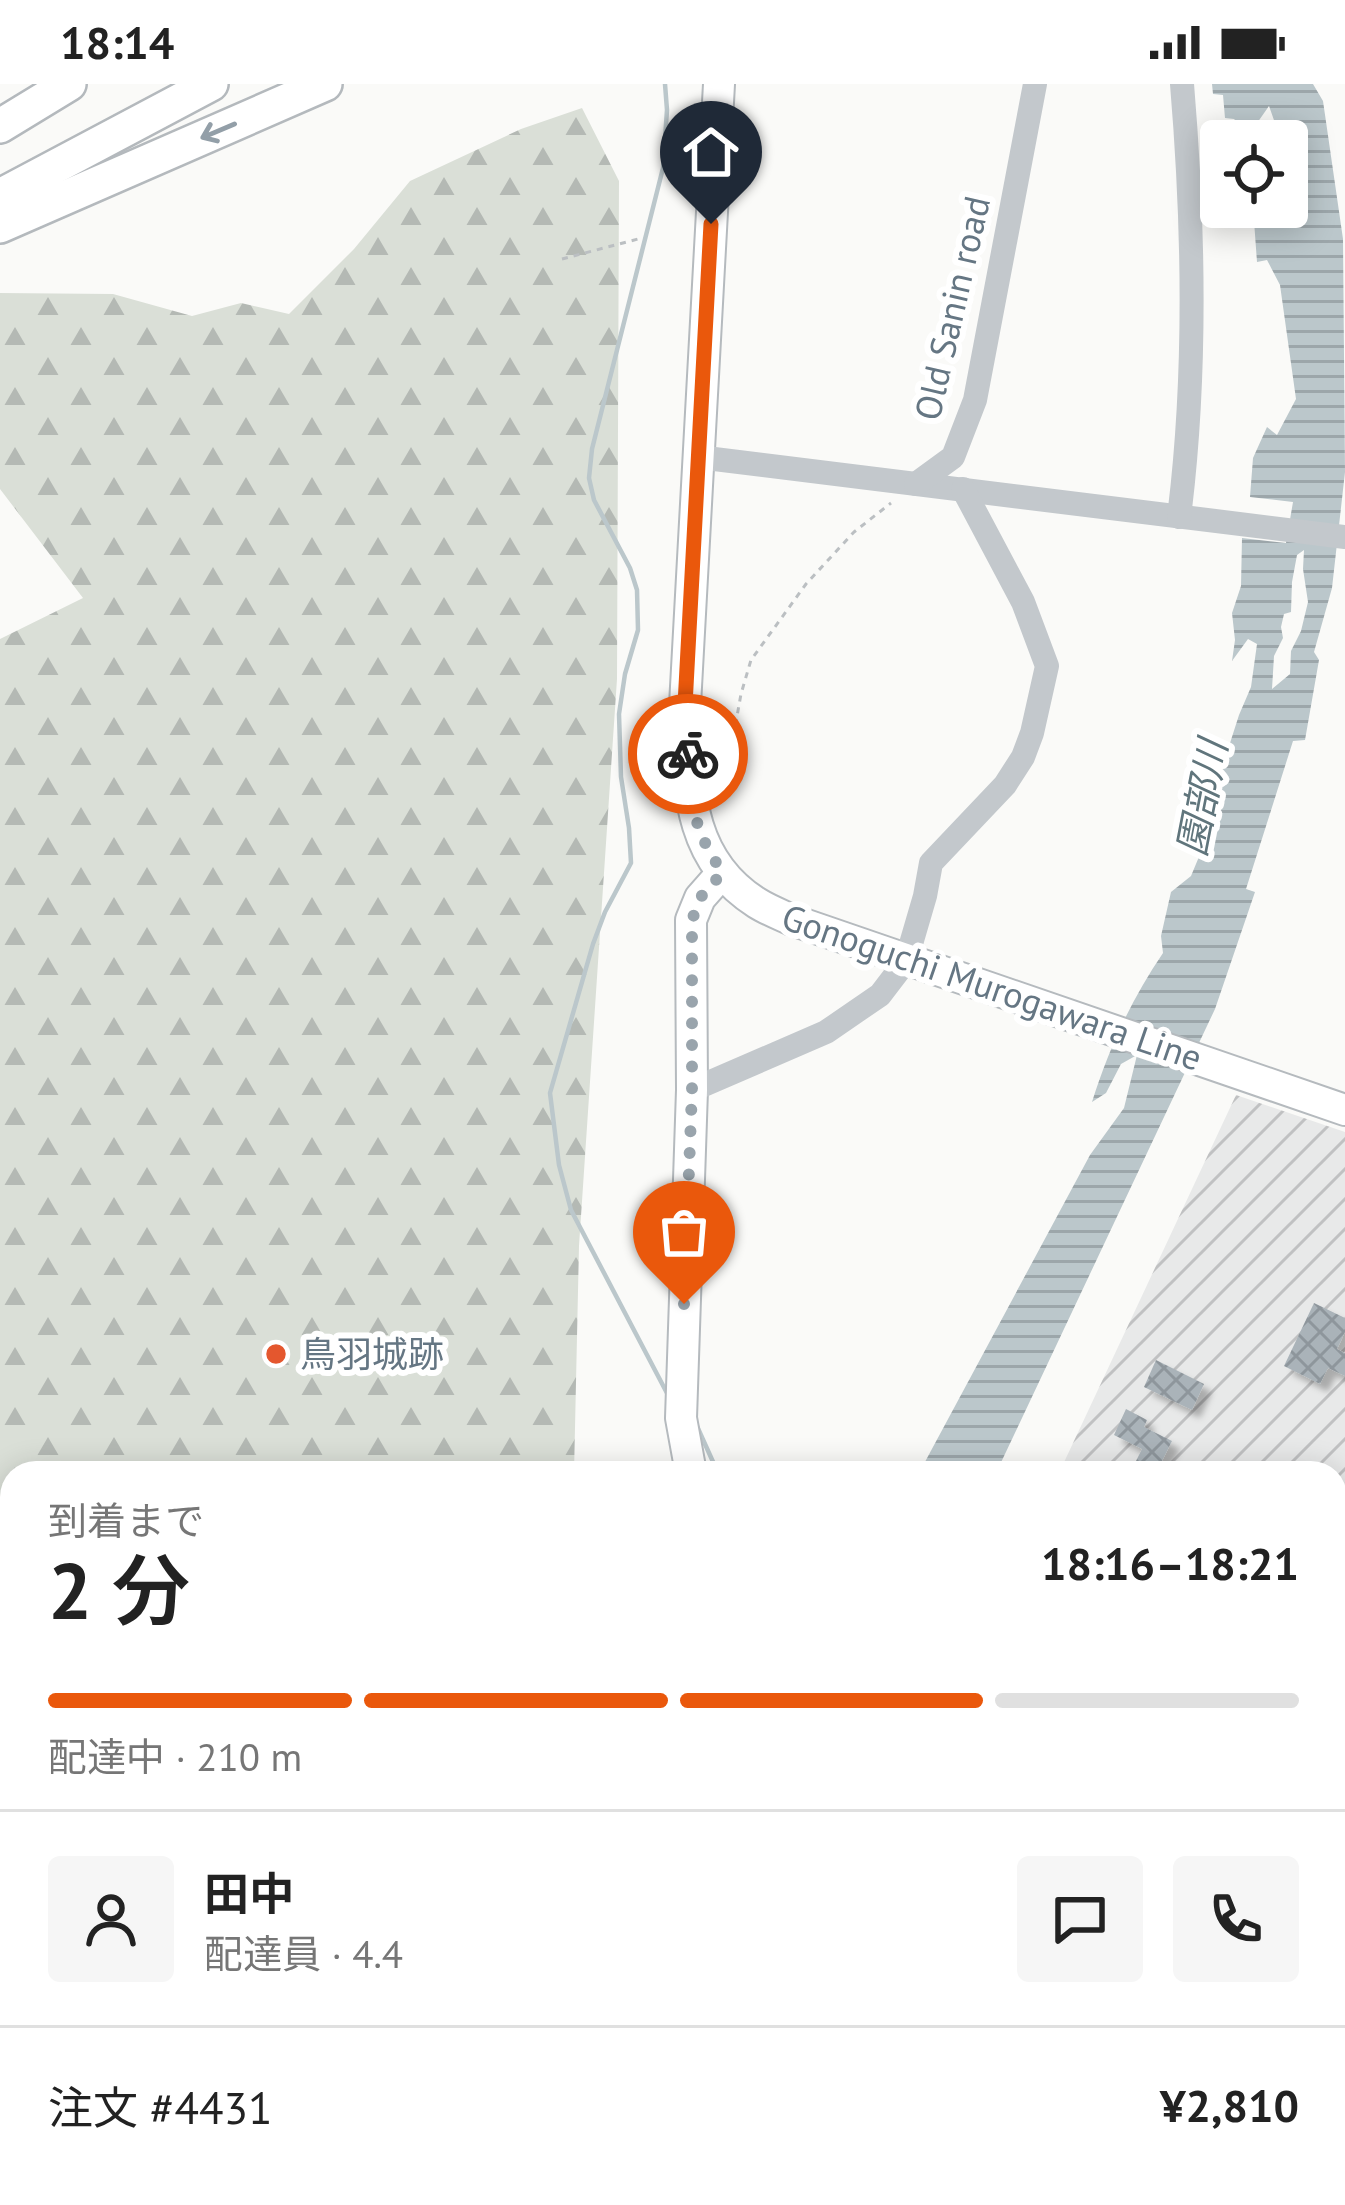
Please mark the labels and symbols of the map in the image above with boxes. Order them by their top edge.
pin [660,101,762,224]
one-way arrow [200,121,236,143]
street label: Old Sanin road [903,191,1000,424]
courier [628,694,748,814]
water label: 園部川 [1165,732,1238,860]
street label: Gonoguchi Murogawara Line [776,893,1208,1081]
pin [633,1181,735,1304]
place label: 鳥羽城跡 [300,1330,444,1377]
marker: 鳥羽城跡 [263,1341,289,1367]

